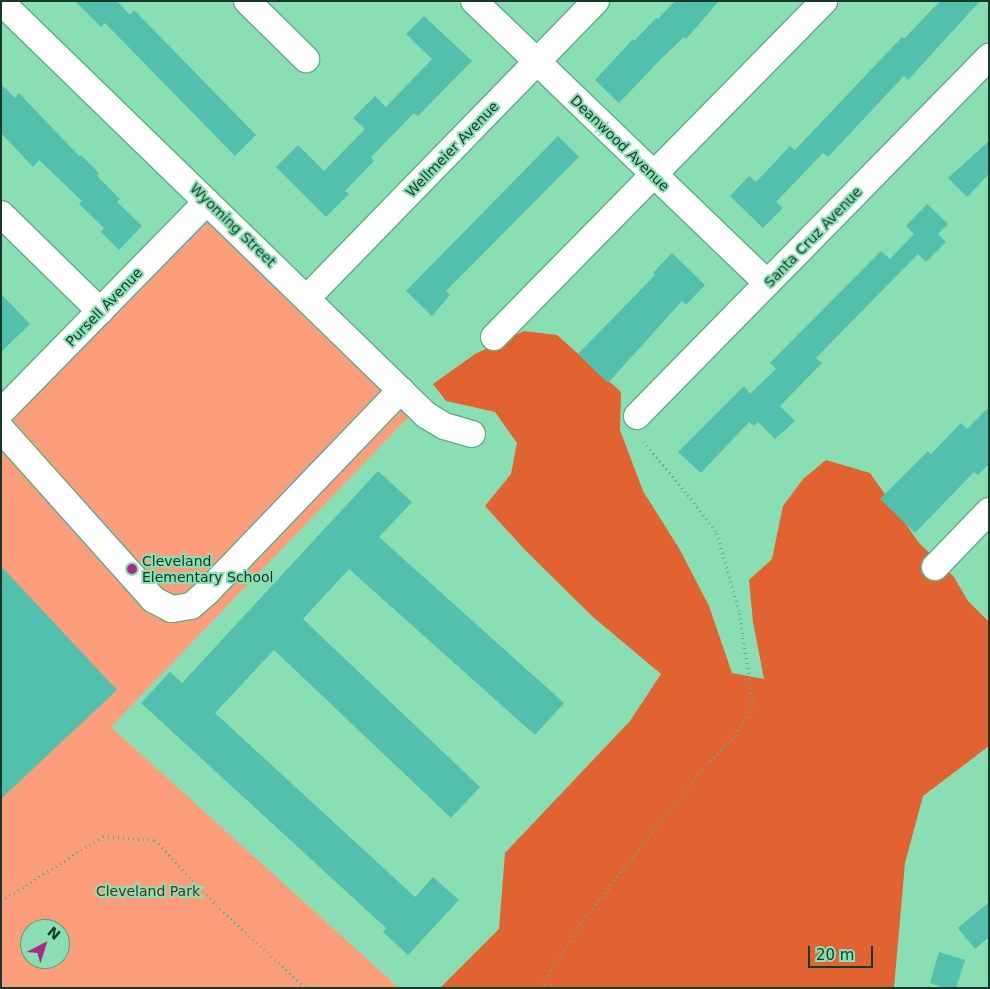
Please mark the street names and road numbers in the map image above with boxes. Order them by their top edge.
street label: Deanwood Avenue [567,92,673,194]
street label: Wellmeier Avenue [402,98,502,200]
street label: Wyoming Street [187,180,279,270]
street label: Santa Cruz Avenue [761,183,865,291]
street label: Pursell Avenue [62,264,146,350]

